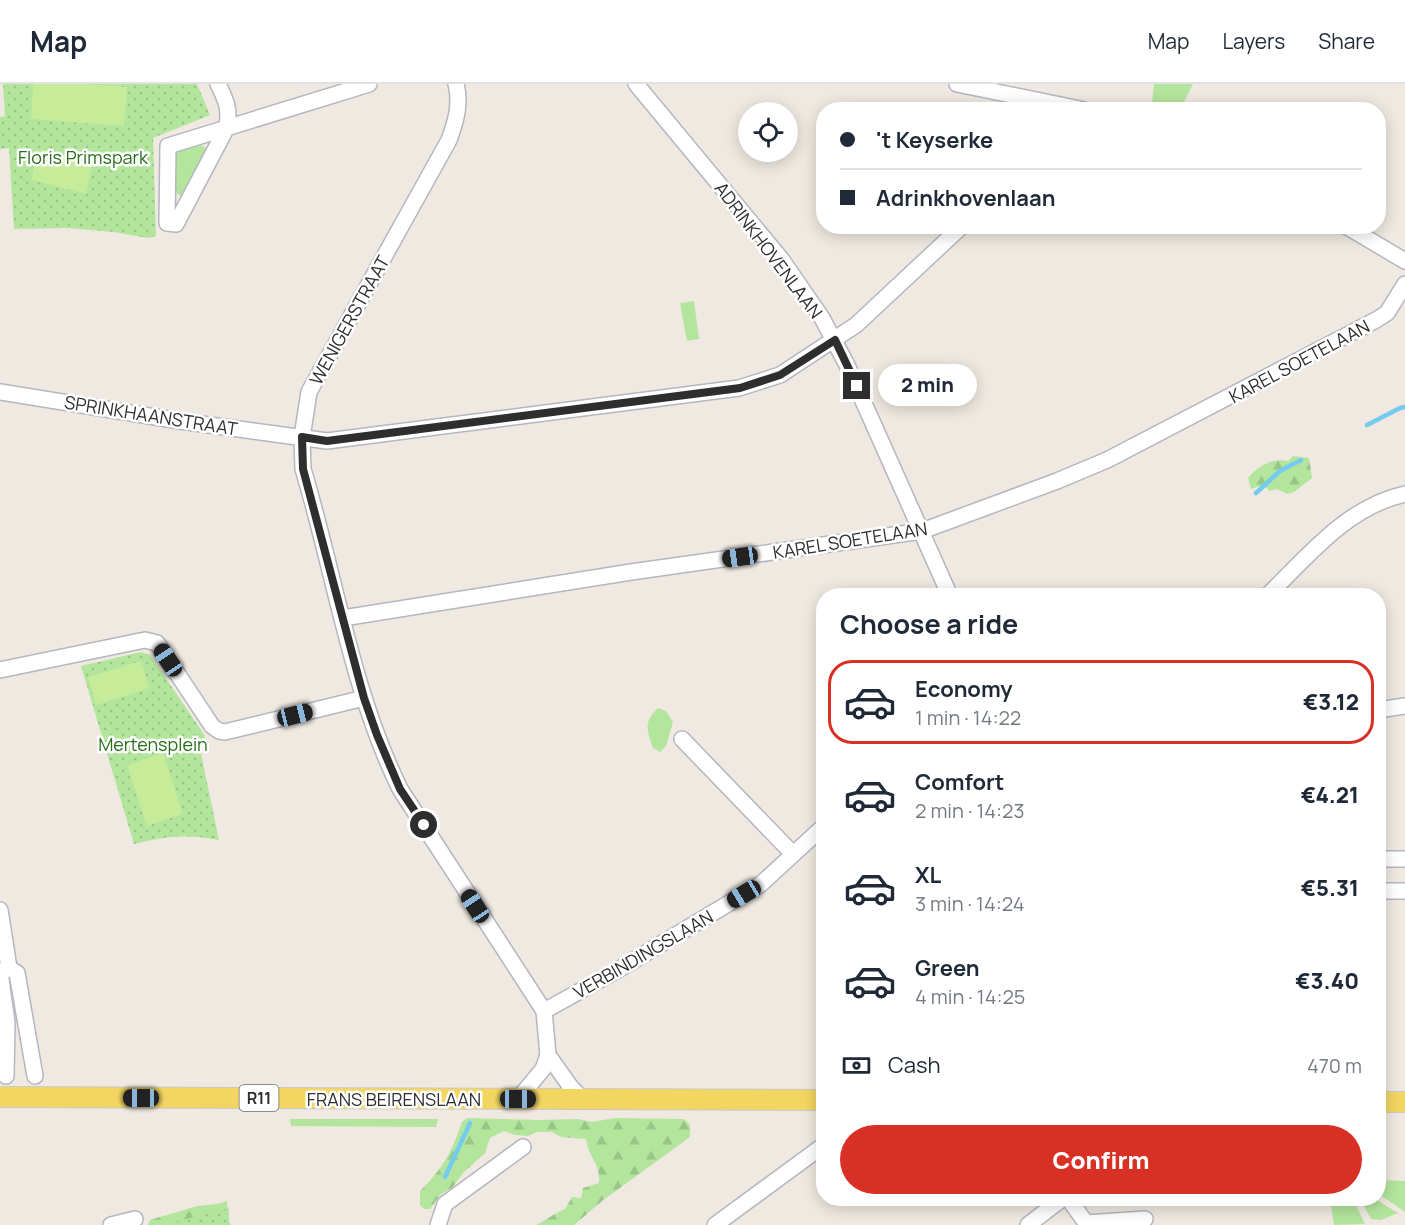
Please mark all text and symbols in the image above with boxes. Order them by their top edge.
text: Map [30,22,87,60]
text: Map [1148,27,1189,55]
text: Layers [1222,27,1285,55]
text: Share [1318,27,1375,55]
map controls [738,102,798,162]
button: locate [738,102,798,162]
text: 't Keyserke [876,125,993,155]
park label: Floris Primspark [18,145,149,169]
street label: ADRINKHOVENLAAN [710,177,828,323]
text: Adrinkhovenlaan [876,183,1055,213]
street label: WENIGERSTRAAT [304,251,395,389]
street label: KAREL SOETELAAN [1225,314,1373,408]
callout: 2 min [878,365,977,407]
text: 2 min [901,371,954,398]
route end [843,372,870,399]
street label: SPRINKHAANSTRAAT [63,389,240,441]
street label: KAREL SOETELAAN [771,516,929,564]
car [721,546,759,568]
text: Choose a ride [840,605,1018,642]
car [150,640,186,680]
text: Economy [915,674,1013,704]
icon: car [843,675,897,729]
text: €3.12 [1303,687,1359,717]
car [275,702,315,728]
text: 1 min · 14:22 [915,704,1021,731]
park label: Mertensplein [98,732,208,756]
text: Comfort [915,767,1004,797]
icon: car [843,768,897,822]
text: €4.21 [1301,780,1359,810]
text: 2 min · 14:23 [915,797,1024,824]
route start [410,811,437,838]
text: XL [915,860,941,890]
icon: car [843,861,897,915]
text: €5.31 [1301,873,1359,903]
car [724,877,764,911]
car [458,886,492,926]
text: 3 min · 14:24 [915,890,1024,917]
street label: VERBINDINGSLAAN [569,904,717,1004]
text: Green [915,953,980,983]
icon: car [843,954,897,1008]
text: €3.40 [1295,966,1359,996]
text: 4 min · 14:25 [915,983,1025,1010]
icon: cash [840,1049,873,1082]
text: Cash [888,1050,941,1080]
text: 470 m [1307,1052,1362,1079]
road number: R11 [240,1085,278,1111]
street label: FRANS BEIRENSLAAN [307,1087,481,1111]
car [123,1089,159,1107]
car [500,1090,536,1108]
button: Confirm [840,1125,1362,1194]

